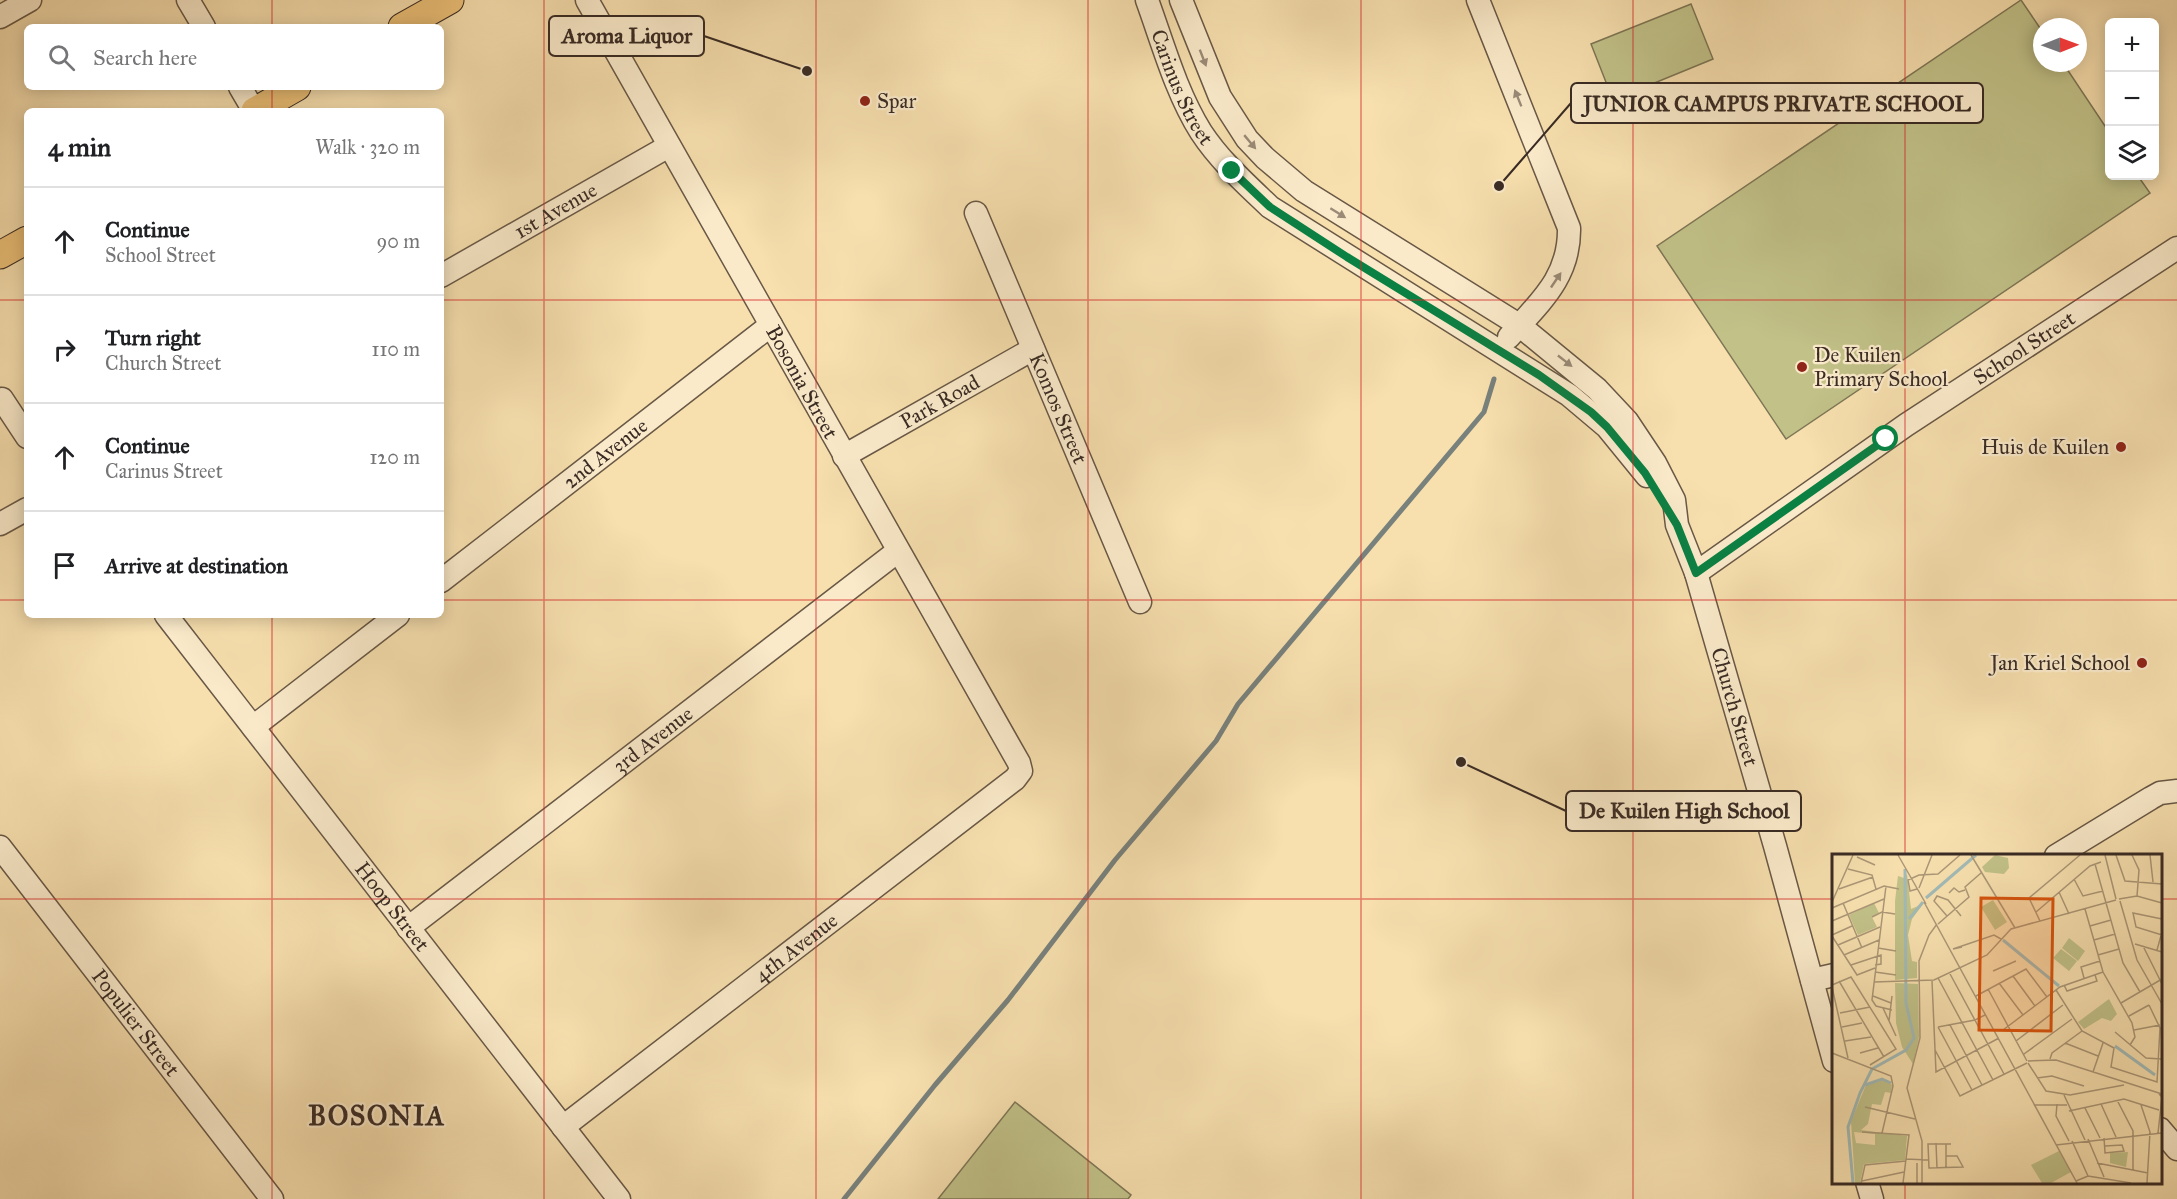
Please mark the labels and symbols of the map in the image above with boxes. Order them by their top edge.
callout: Aroma Liquor [549,16,704,56]
north arrow [2033,18,2087,72]
text: Aroma Liquor [560,22,693,49]
street label: Carinus Street [1145,26,1219,151]
one-way arrow [1199,49,1209,67]
callout: JUNIOR CAMPUS PRIVATE SCHOOL [1571,83,1983,123]
place label: Spar [877,88,916,114]
one-way arrow [1513,89,1522,107]
text: JUNIOR CAMPUS PRIVATE SCHOOL [1580,90,1972,118]
marker: Spar [858,94,872,108]
one-way arrow [1244,134,1257,150]
route end [1218,157,1244,183]
street label: 1st Avenue [510,177,602,244]
one-way arrow [1330,207,1346,218]
one-way arrow [1550,272,1561,288]
street label: School Street [1968,305,2080,391]
street label: Bosonia Street [760,321,844,444]
place label: De Kuilen Primary School [1814,342,1948,392]
street label: Komos Street [1023,349,1093,468]
one-way arrow [1557,355,1573,368]
marker: De Kuilen Primary School [1795,360,1809,374]
street label: Park Road [895,369,985,435]
street label: 2nd Avenue [558,412,653,494]
route start [1872,425,1898,451]
place label: Huis de Kuilen [1981,434,2109,460]
marker: Huis de Kuilen [2114,440,2128,454]
street label: Church Street [1705,645,1764,770]
place label: Jan Kriel School [1988,650,2130,676]
marker: Jan Kriel School [2135,656,2149,670]
street label: 3rd Avenue [608,700,698,779]
callout: De Kuilen High School [1566,791,1801,831]
text: De Kuilen High School [1579,797,1790,824]
inset map [1832,854,2162,1184]
street label: Hoop Street [349,856,435,957]
street label: 4th Avenue [749,907,843,988]
street label: Populier Street [86,964,186,1082]
district label: BOSONIA [308,1099,446,1132]

